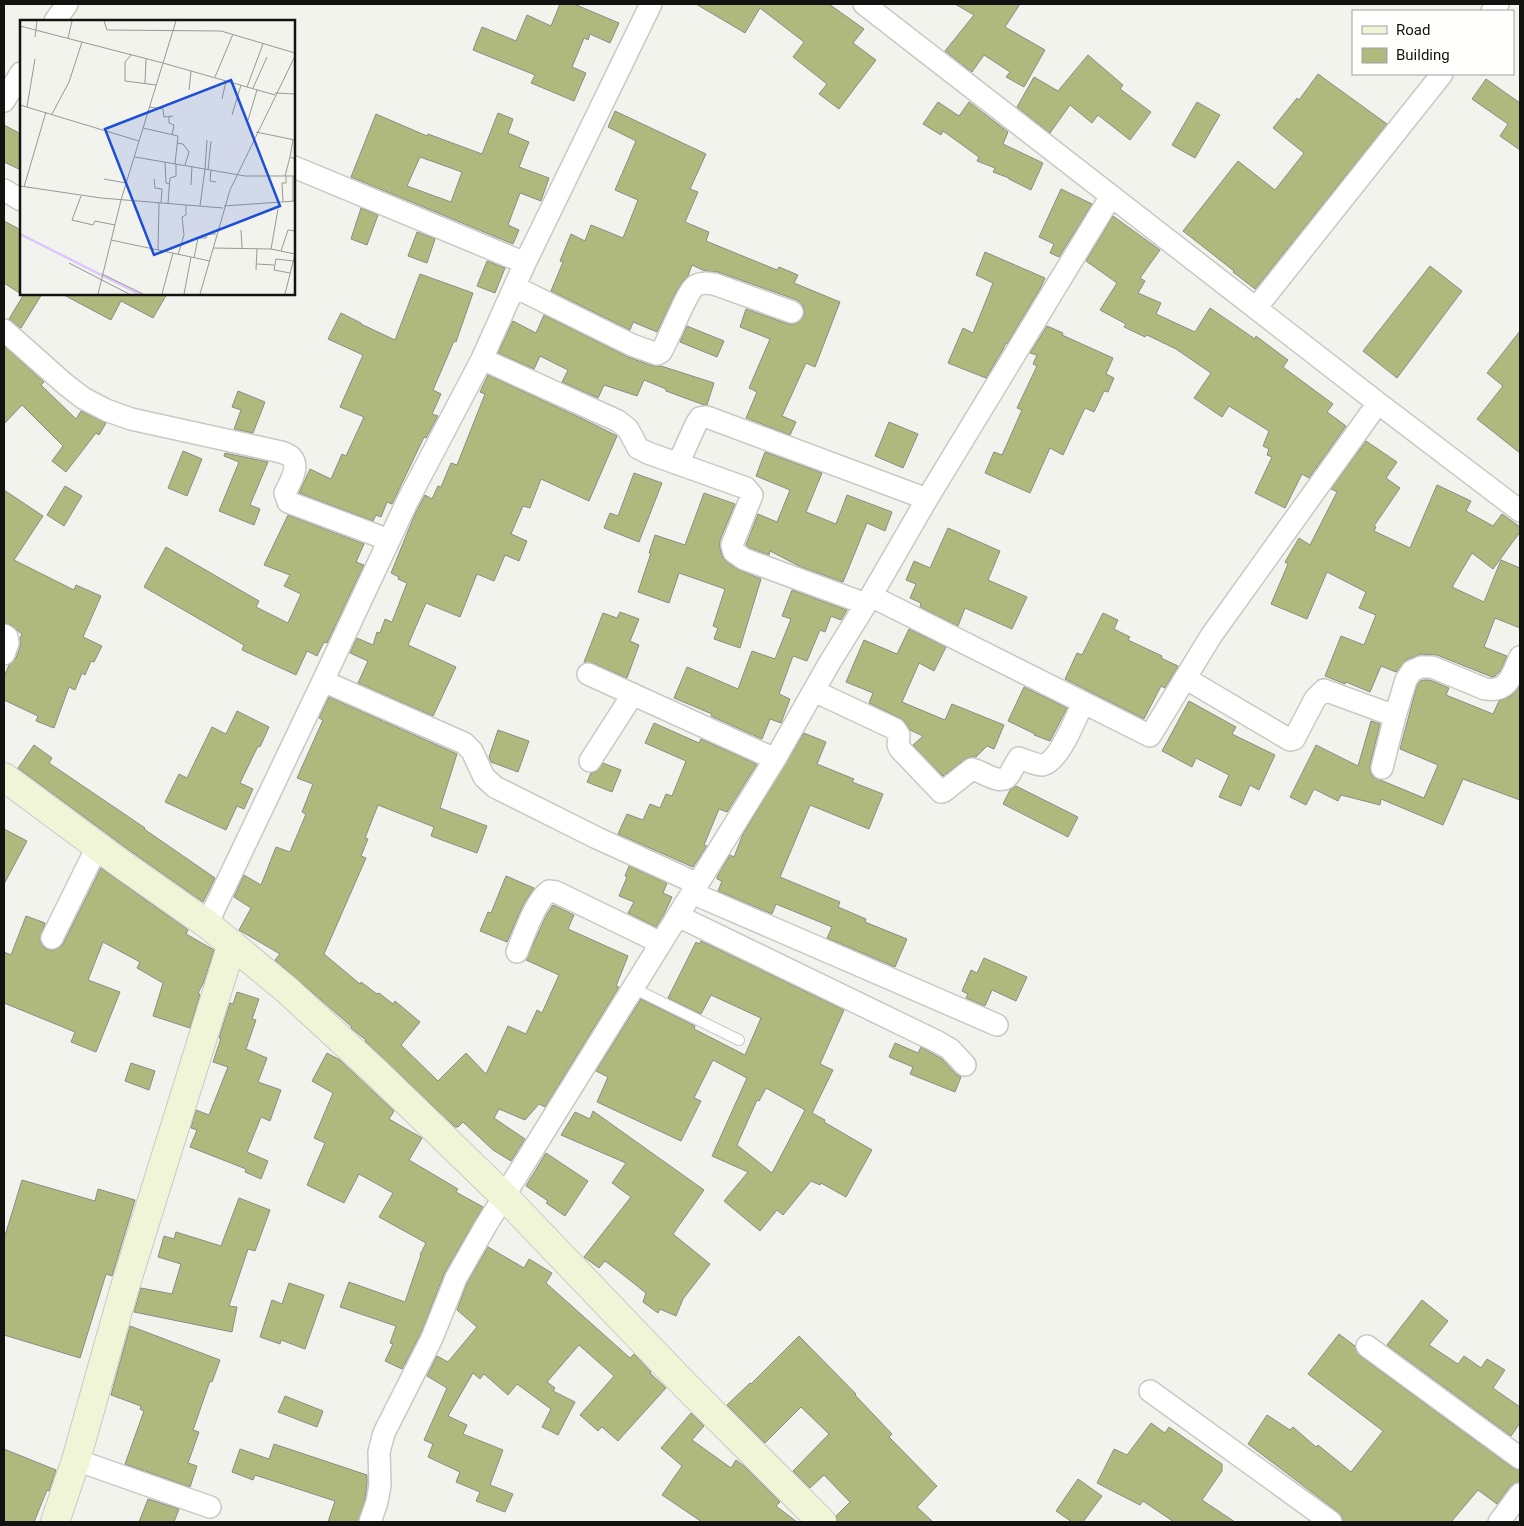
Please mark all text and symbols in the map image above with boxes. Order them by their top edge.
legend [1352,10,1514,75]
inset map [20,20,295,295]
text: Road [1396,21,1430,39]
text: Building [1396,46,1450,64]

